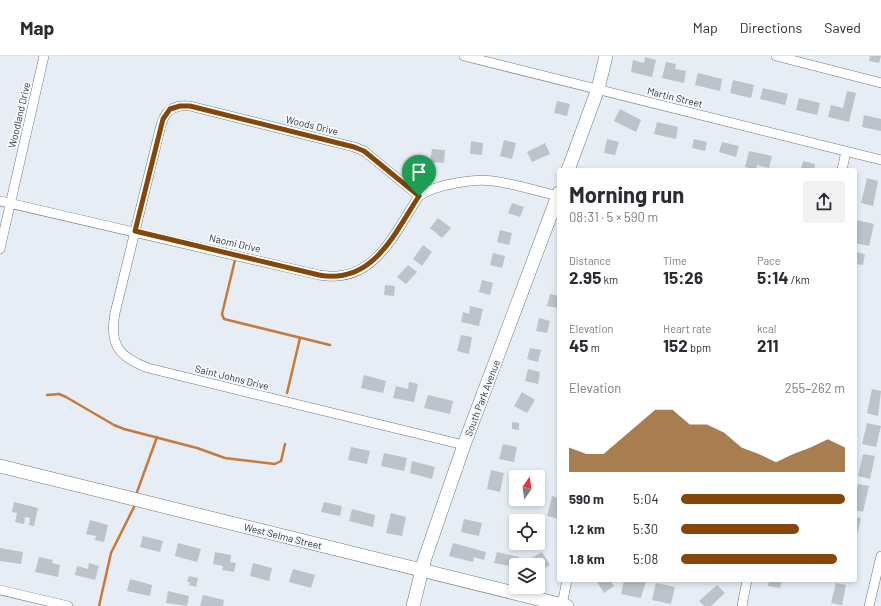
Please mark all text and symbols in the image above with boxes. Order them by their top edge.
text: Map [20,16,54,39]
text: Map [693,19,718,36]
text: Directions [740,19,802,36]
text: Saved [824,19,861,36]
street label: Woodland Drive [6,81,32,149]
street label: Martin Street [646,84,704,110]
street label: Woods Drive [284,113,340,137]
pin [402,155,436,196]
icon: arrive [408,161,430,183]
text: Morning run [569,181,684,207]
button: share [803,181,845,223]
text: 08:31 · 5 × 590 m [569,209,658,225]
street label: Naomi Drive [208,231,262,255]
text: Distance [569,254,611,267]
text: Time [663,254,687,267]
text: Pace [757,254,781,267]
text: 2.95 [569,267,601,287]
text: 15:26 [663,267,703,287]
text: 5:14 [757,267,789,287]
text: km [601,273,618,286]
text: /km [789,273,810,286]
text: Elevation [569,322,613,335]
text: Heart rate [663,322,711,335]
text: kcal [757,322,776,335]
text: 45 [569,335,588,355]
text: 152 [663,335,688,355]
text: 211 [757,335,779,355]
text: m [588,341,600,354]
text: bpm [688,341,711,354]
street label: South Park Avenue [462,358,502,438]
street label: Saint Johns Drive [194,362,270,392]
text: Elevation [569,380,621,396]
text: 255–262 m [785,380,845,396]
north arrow [509,470,545,506]
map controls [509,470,545,594]
text: 590 m [569,491,604,507]
text: 5:04 [633,491,659,507]
button: locate [509,514,545,550]
street label: West Selma Street [243,520,324,552]
text: 1.2 km [569,521,605,537]
text: 5:30 [633,521,658,537]
text: 1.8 km [569,551,605,567]
text: 5:08 [633,551,658,567]
button: layers [509,558,545,594]

